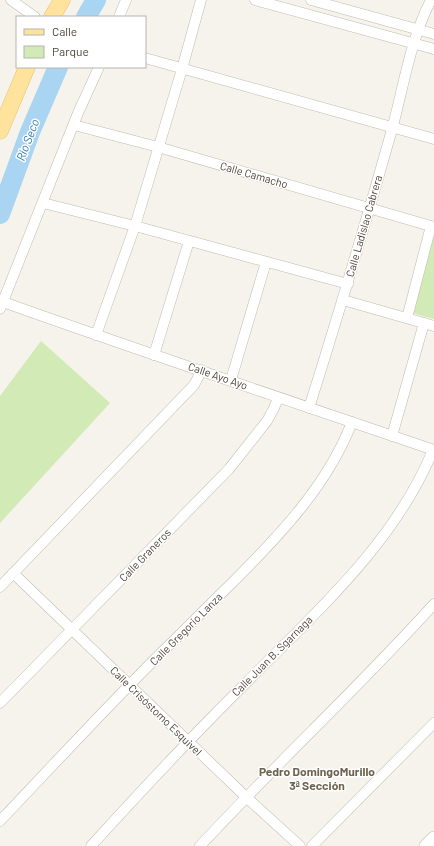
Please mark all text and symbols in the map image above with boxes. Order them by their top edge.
legend [16,16,146,68]
text: Calle [52,24,77,38]
text: Parque [52,44,89,58]
water label: Río Seco [13,117,41,163]
street label: Calle Camacho [219,159,290,190]
street label: Calle Ladislao Cabrera [343,173,384,278]
street label: Calle Ayo Ayo [187,359,250,392]
street label: Calle Graneros [116,525,173,584]
street label: Calle Gregorio Lanza [147,590,225,668]
street label: Calle Juan B. Sgarnaga [229,613,315,699]
street label: Calle Crisóstomo Esquivel [108,663,205,758]
district label: Pedro DomingoMurillo 3ª Sección [259,764,375,792]

